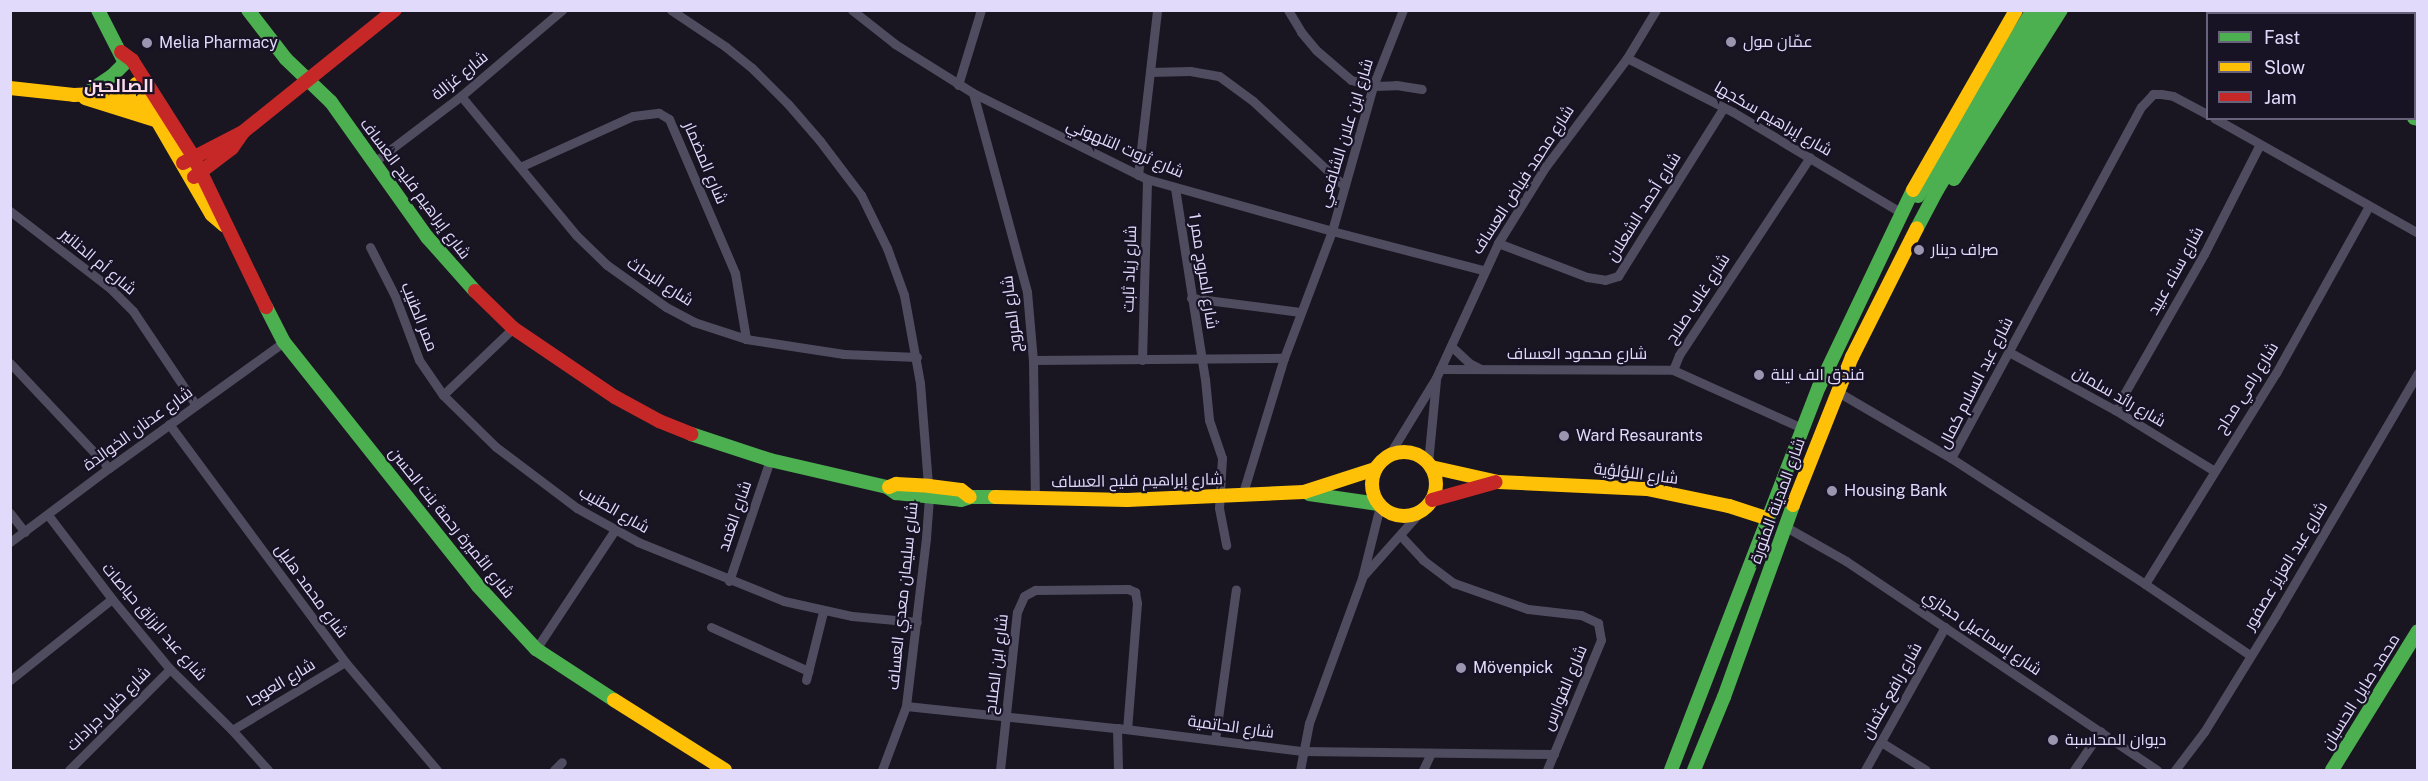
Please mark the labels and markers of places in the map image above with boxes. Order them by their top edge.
place label: عمّان مول [1743,32,1813,52]
place label: Melia Pharmacy [159,33,278,53]
marker: عمّان مول [1724,35,1738,49]
marker: Melia Pharmacy [140,36,154,50]
place label: صراف دينار [1931,240,1999,260]
marker: صراف دينار [1912,243,1926,257]
place label: فندق الف ليلة [1771,365,1864,385]
marker: فندق الف ليلة [1752,368,1766,382]
place label: Ward Resaurants [1576,426,1703,446]
marker: Ward Resaurants [1557,429,1571,443]
place label: Housing Bank [1844,481,1947,501]
marker: Housing Bank [1825,484,1839,498]
place label: Mövenpick [1473,658,1553,678]
marker: Mövenpick [1454,661,1468,675]
place label: ديوان المحاسبة [2065,730,2166,750]
marker: ديوان المحاسبة [2046,733,2060,747]

